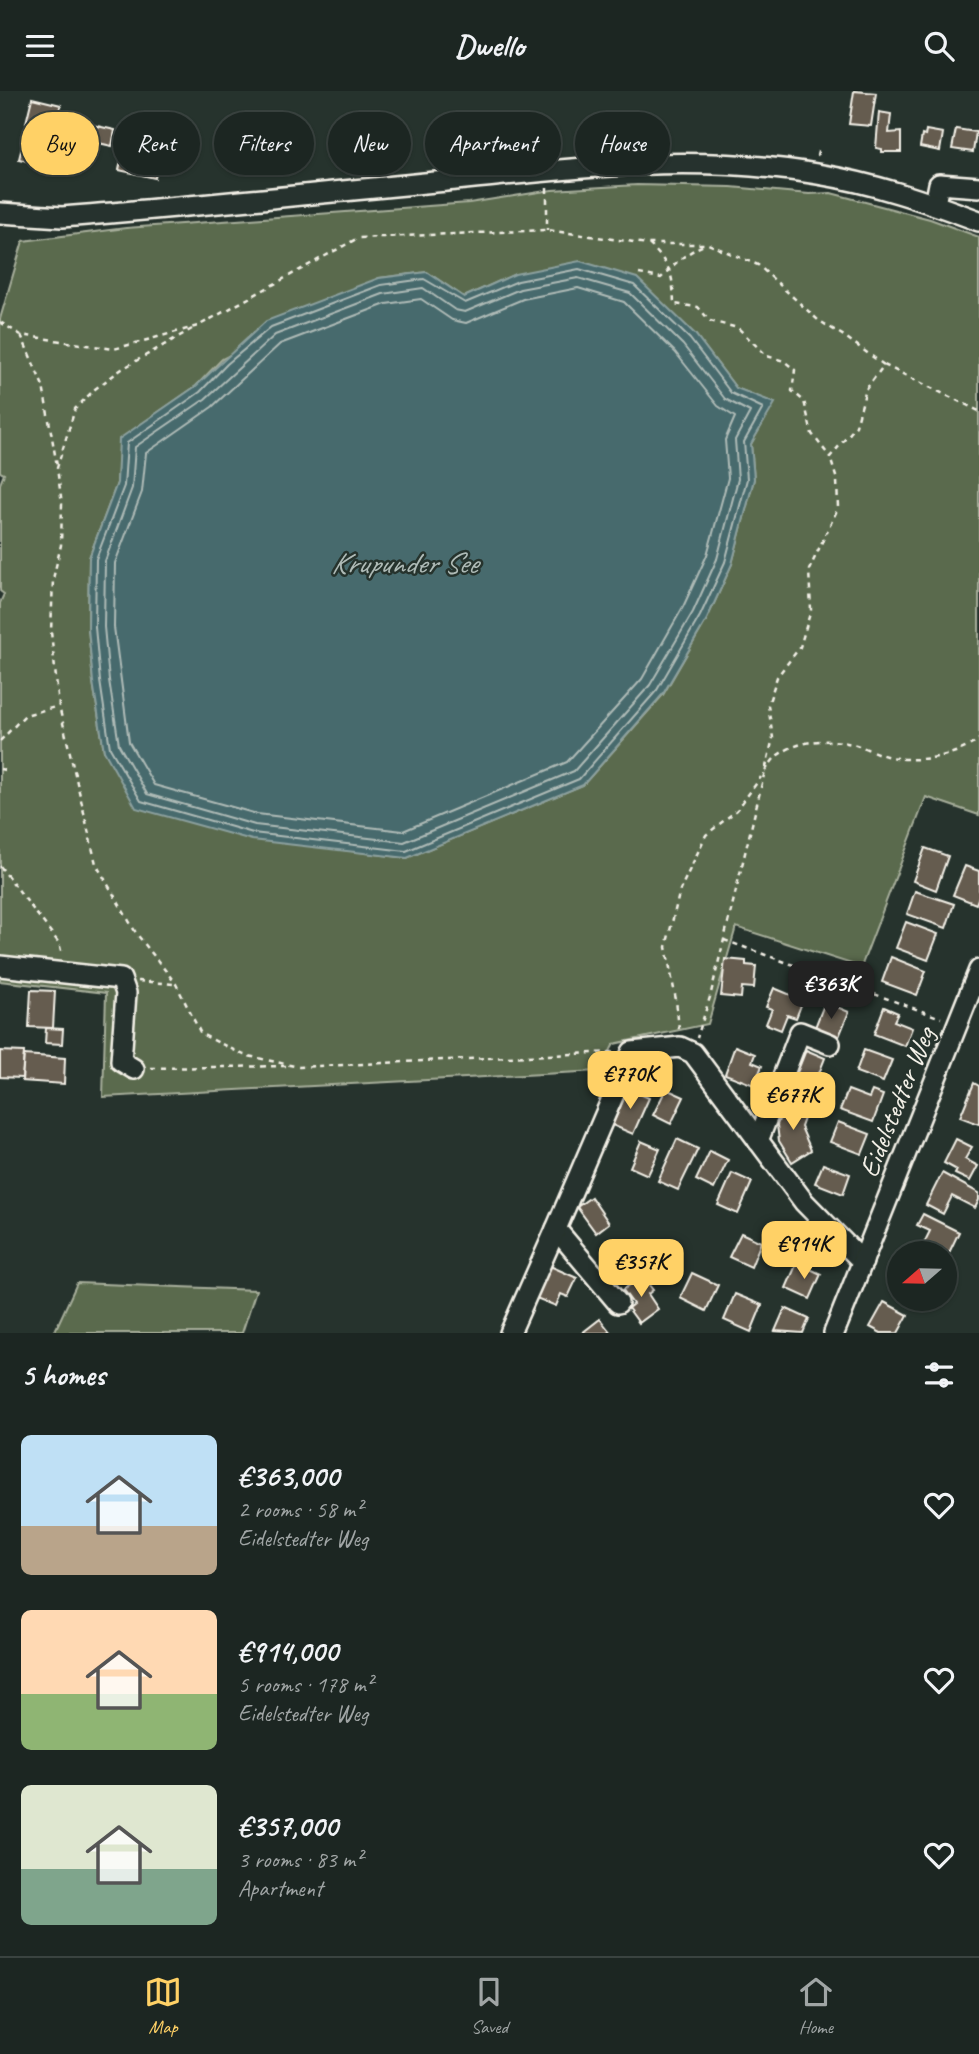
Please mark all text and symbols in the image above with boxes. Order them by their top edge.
text: Dwello [455,25,524,66]
icon: menu [21,27,59,65]
icon: search [920,27,958,65]
chip: Buy [21,112,99,175]
chip: Rent [113,112,200,175]
chip: Filters [214,112,314,175]
chip: New [328,112,411,175]
chip: Apartment [425,112,561,175]
chip: House [575,112,670,175]
water label: Krupunder See [331,544,481,582]
pin: €363K [782,961,880,1021]
text: €363K [804,969,858,998]
street label: Eidelstedter Weg [851,1020,943,1182]
pin: €770K [581,1051,679,1111]
text: €770K [604,1059,656,1088]
pin: €677K [744,1073,842,1132]
text: €677K [766,1080,820,1109]
pin: €914K [755,1221,853,1281]
text: €914K [778,1229,830,1258]
pin: €357K [592,1239,690,1299]
north arrow [887,1241,957,1311]
map controls [887,1241,957,1311]
text: €357K [615,1247,667,1276]
text: 5 homes [21,1356,105,1394]
icon: filters [920,1356,958,1394]
text: €363,000 [238,1457,339,1495]
icon: home [77,1463,161,1547]
icon: heart [920,1486,958,1524]
text: 2 rooms · 58 m² [238,1495,362,1524]
text: Eidelstedter Weg [238,1524,368,1553]
text: €914,000 [238,1632,338,1670]
icon: home [77,1638,161,1722]
icon: heart [920,1661,958,1699]
text: 5 rooms · 178 m² [238,1670,373,1699]
text: Eidelstedter Weg [238,1699,368,1728]
text: €357,000 [238,1807,338,1845]
icon: home [77,1813,161,1897]
icon: heart [920,1836,958,1874]
text: 3 rooms · 83 m² [238,1845,362,1874]
text: Apartment [238,1874,323,1903]
tab: Map [144,1973,182,2039]
tab: Saved [470,1973,508,2039]
tab: Home [797,1973,835,2039]

